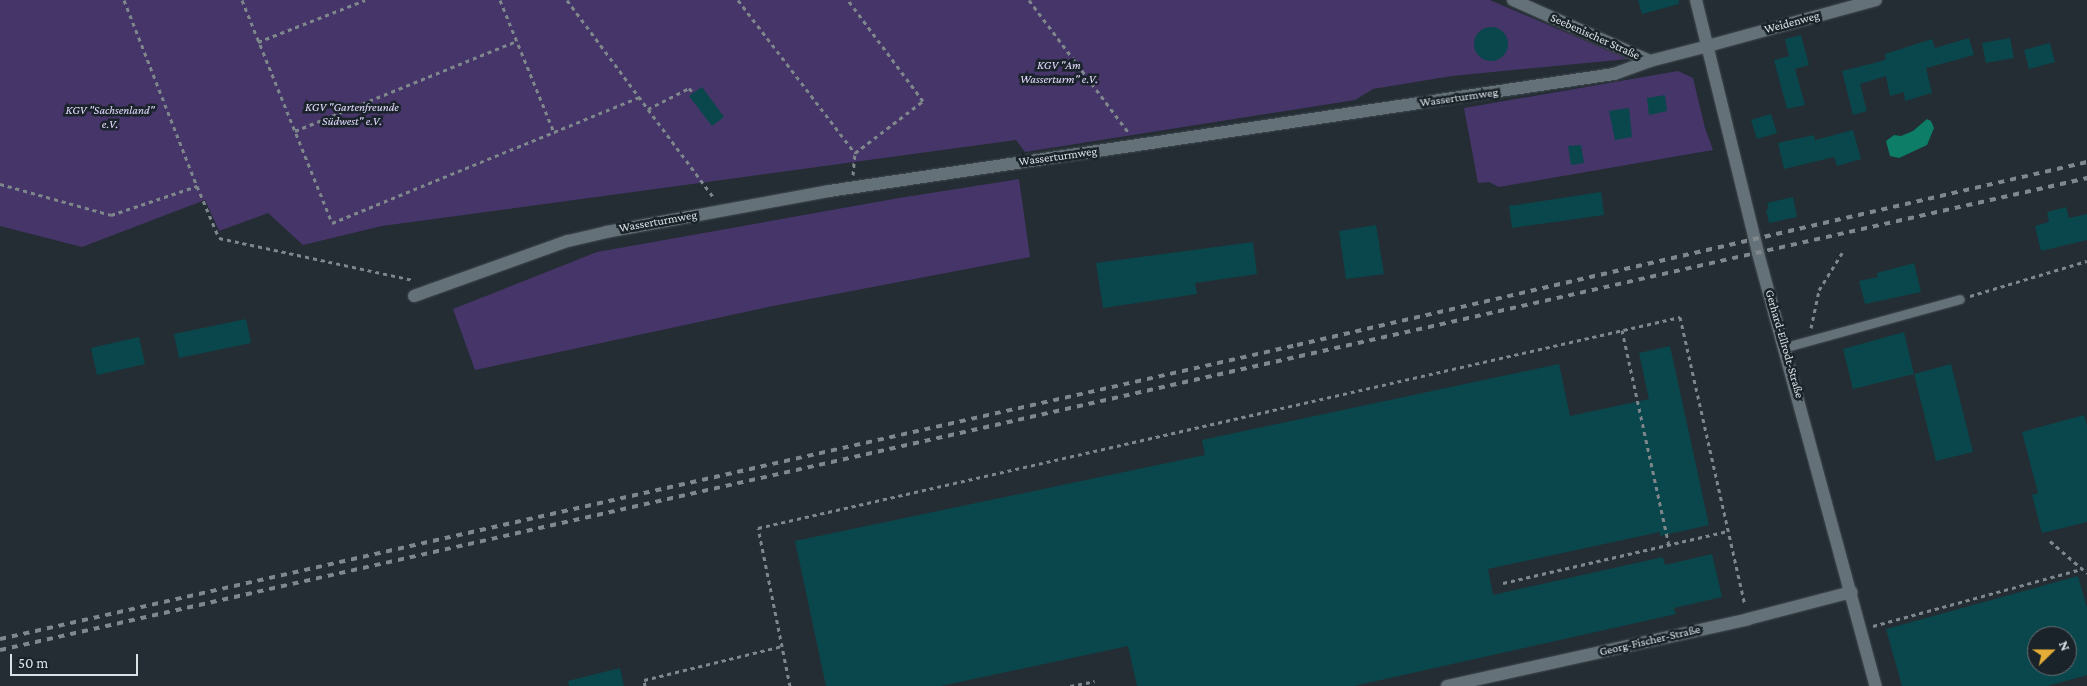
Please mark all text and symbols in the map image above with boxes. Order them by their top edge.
street label: Weidenweg [1763,9,1821,37]
street label: Seebenischer Straße [1548,11,1642,63]
park label: KGV "Am Wasserturm" e.V. [1020,59,1098,87]
street label: Wasserturmweg [1419,85,1499,111]
park label: KGV "Gartenfreunde Südwest" e.V. [305,101,399,129]
park label: KGV "Sachsenland" e.V. [65,104,155,132]
street label: Wasserturmweg [1018,144,1098,170]
street label: Wasserturmweg [618,208,698,236]
street label: Gerhard-Ellrodt-Straße [1762,288,1806,400]
street label: Georg-Fischer-Straße [1598,622,1702,660]
north arrow [2027,626,2077,676]
text: N [2056,638,2074,653]
scale bar [12,644,140,676]
text: 50 m [18,655,48,671]

